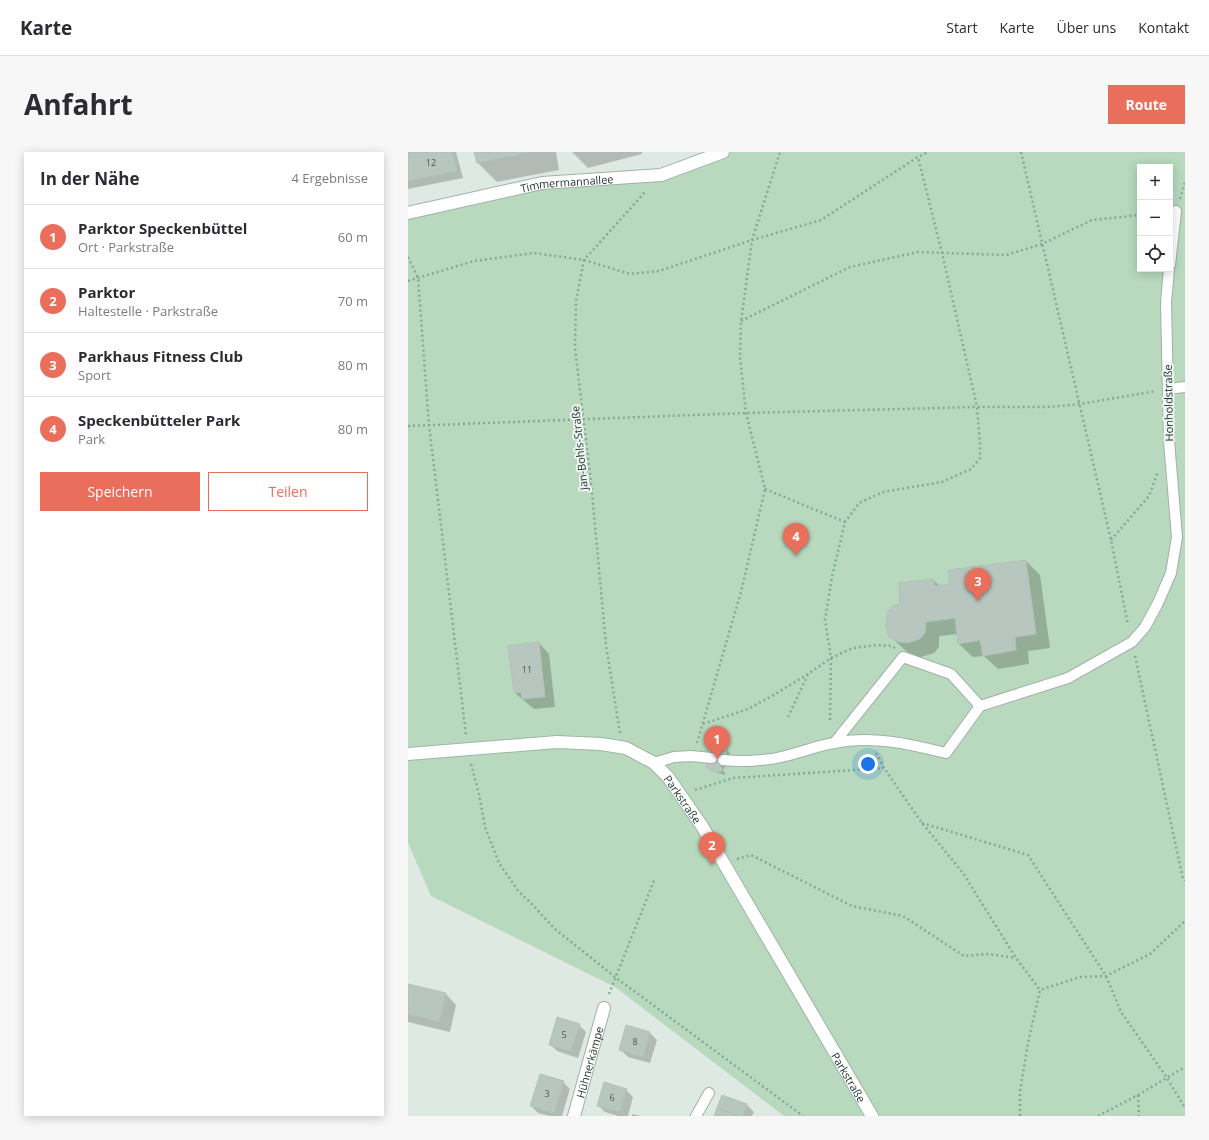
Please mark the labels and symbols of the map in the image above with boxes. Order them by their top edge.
house number: 12 [426,156,436,169]
street label: Timmermannallee [519,171,614,195]
street label: Honholdstraße [1160,364,1176,442]
street label: Jan-Bohls-Straße [567,405,591,492]
pin: 4 [783,523,809,556]
pin: 3 [965,568,991,601]
house number: 11 [522,663,532,676]
pin: 1 [704,726,730,759]
your location [858,754,878,774]
street label: Parkstraße [661,772,705,826]
pin: 2 [699,832,725,865]
street label: Hühnerkämpe [572,1024,606,1100]
house number: 5 [561,1028,567,1041]
house number: 8 [632,1035,638,1048]
street label: Parkstraße [829,1049,870,1105]
house number: 3 [544,1087,550,1100]
house number: 6 [609,1091,615,1104]

